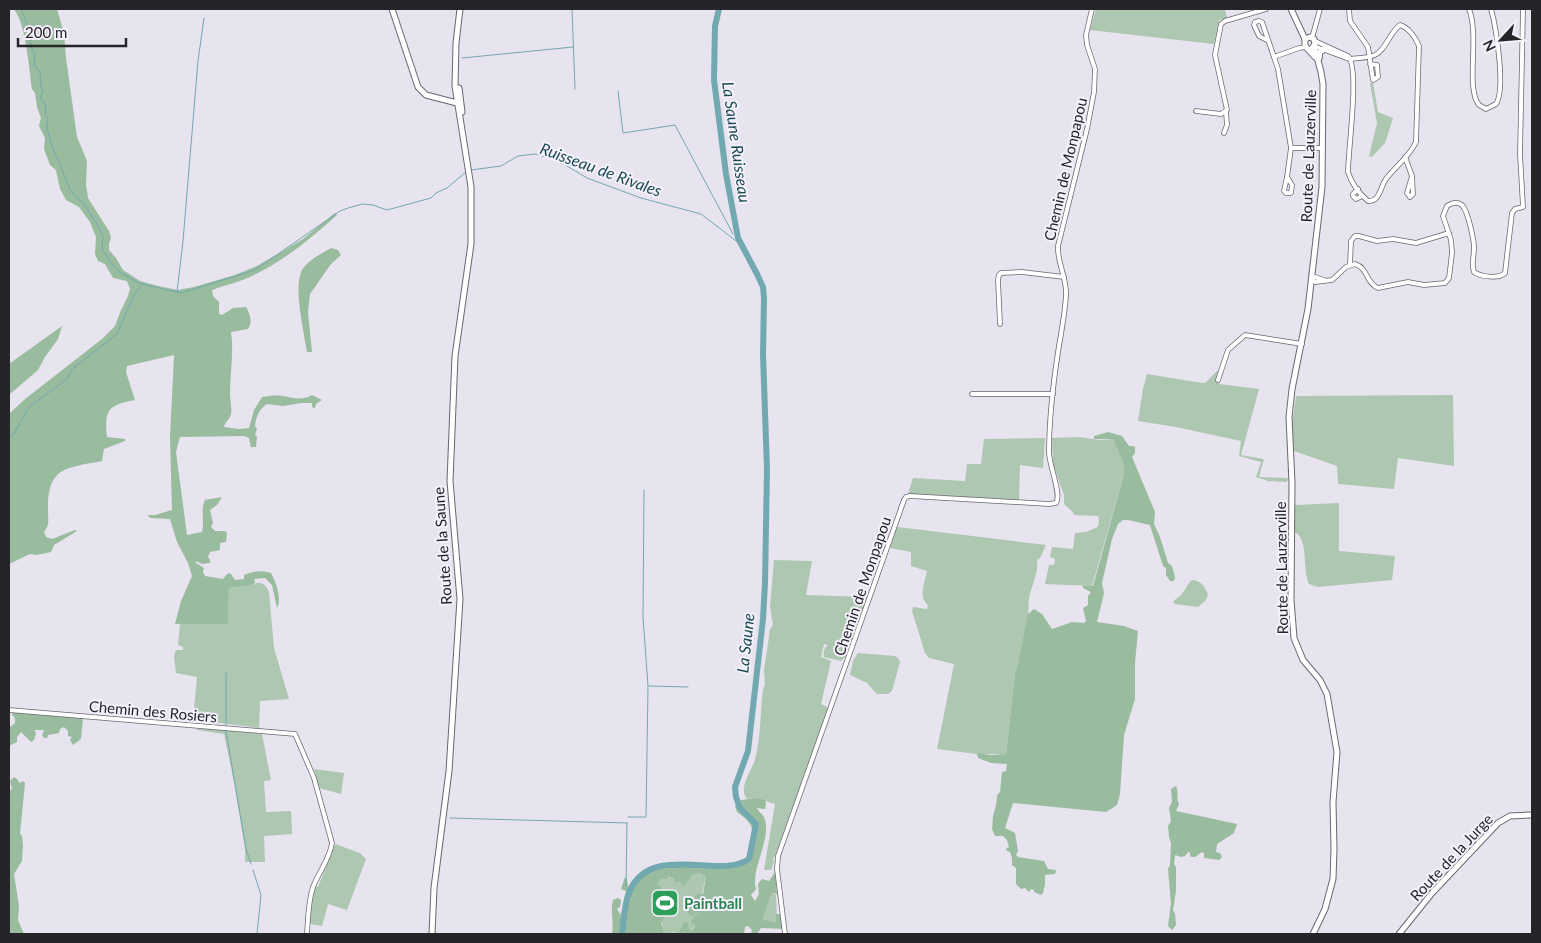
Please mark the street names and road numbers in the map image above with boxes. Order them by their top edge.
street label: Route de Lauzerville [1297,89,1319,223]
street label: Chemin de Monpapou [1040,96,1090,242]
street label: Route de la Saune [429,486,455,605]
street label: Route de Lauzerville [1271,501,1291,635]
street label: Chemin de Monpapou [830,514,894,658]
street label: Chemin des Rosiers [88,696,218,726]
street label: Route de la Jurge [1406,810,1496,904]

